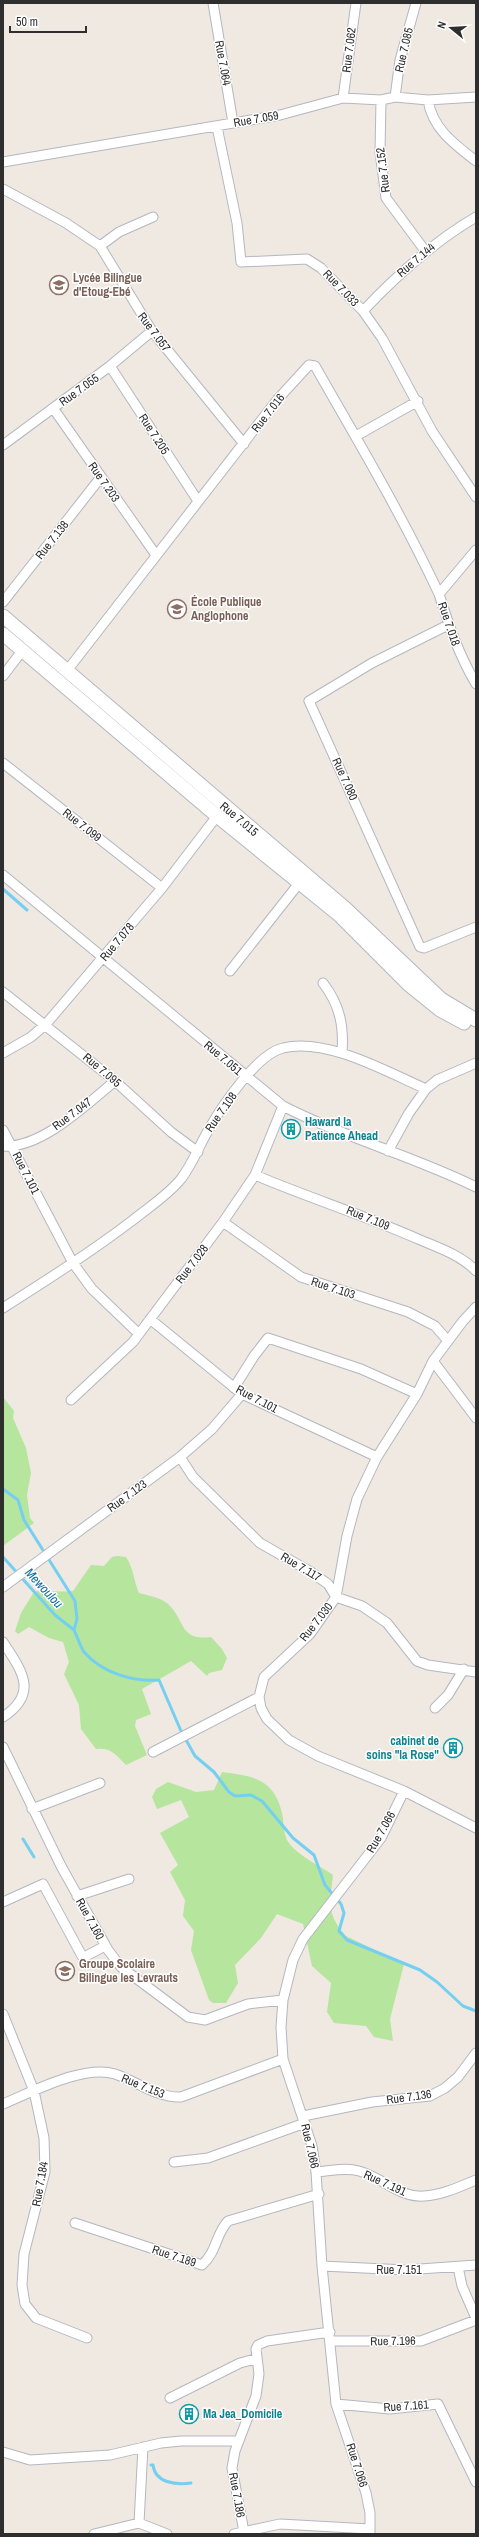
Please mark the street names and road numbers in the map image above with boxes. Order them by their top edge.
street label: Rue 7.062 [338,26,360,74]
street label: Rue 7.085 [391,26,417,74]
street label: Rue 7.064 [211,39,235,87]
street label: Rue 7.059 [232,107,280,131]
street label: Rue 7.152 [372,146,394,194]
street label: Rue 7.144 [393,239,439,281]
street label: Rue 7.033 [319,266,363,310]
street label: Rue 7.057 [134,309,174,355]
street label: Rue 7.055 [56,370,102,410]
street label: Rue 7.016 [248,390,288,436]
street label: Rue 7.205 [135,411,173,458]
street label: Rue 7.203 [84,459,124,505]
street label: Rue 7.138 [32,517,72,563]
street label: Rue 7.018 [434,600,464,648]
street label: Rue 7.080 [328,755,362,803]
street label: Rue 7.015 [216,798,262,840]
street label: Rue 7.099 [59,805,105,845]
street label: Rue 7.078 [96,919,138,965]
street label: Rue 7.051 [200,1037,246,1079]
street label: Rue 7.095 [79,1049,125,1091]
street label: Rue 7.108 [201,1089,241,1135]
street label: Rue 7.047 [49,1094,95,1134]
street label: Rue 7.101 [9,1149,44,1197]
street label: Rue 7.109 [344,1202,392,1234]
street label: Rue 7.028 [172,1241,212,1287]
street label: Rue 7.103 [309,1273,357,1303]
street label: Rue 7.101 [233,1381,281,1417]
street label: Rue 7.123 [104,1476,150,1516]
street label: Rue 7.117 [278,1549,325,1586]
street label: Rue 7.030 [296,1599,336,1645]
street label: Rue 7.066 [363,1808,399,1856]
street label: Rue 7.160 [72,1895,108,1943]
street label: Rue 7.153 [119,2070,167,2102]
street label: Rue 7.136 [385,2086,433,2108]
street label: Rue 7.066 [297,2122,323,2170]
street label: Rue 7.184 [28,2160,52,2208]
street label: Rue 7.191 [361,2166,409,2200]
street label: Rue 7.189 [150,2241,198,2271]
street label: Rue 7.151 [376,2262,422,2278]
street label: Rue 7.196 [370,2333,416,2349]
street label: Rue 7.161 [383,2396,430,2416]
street label: Rue 7.066 [342,2441,372,2489]
street label: Rue 7.186 [225,2471,249,2519]

